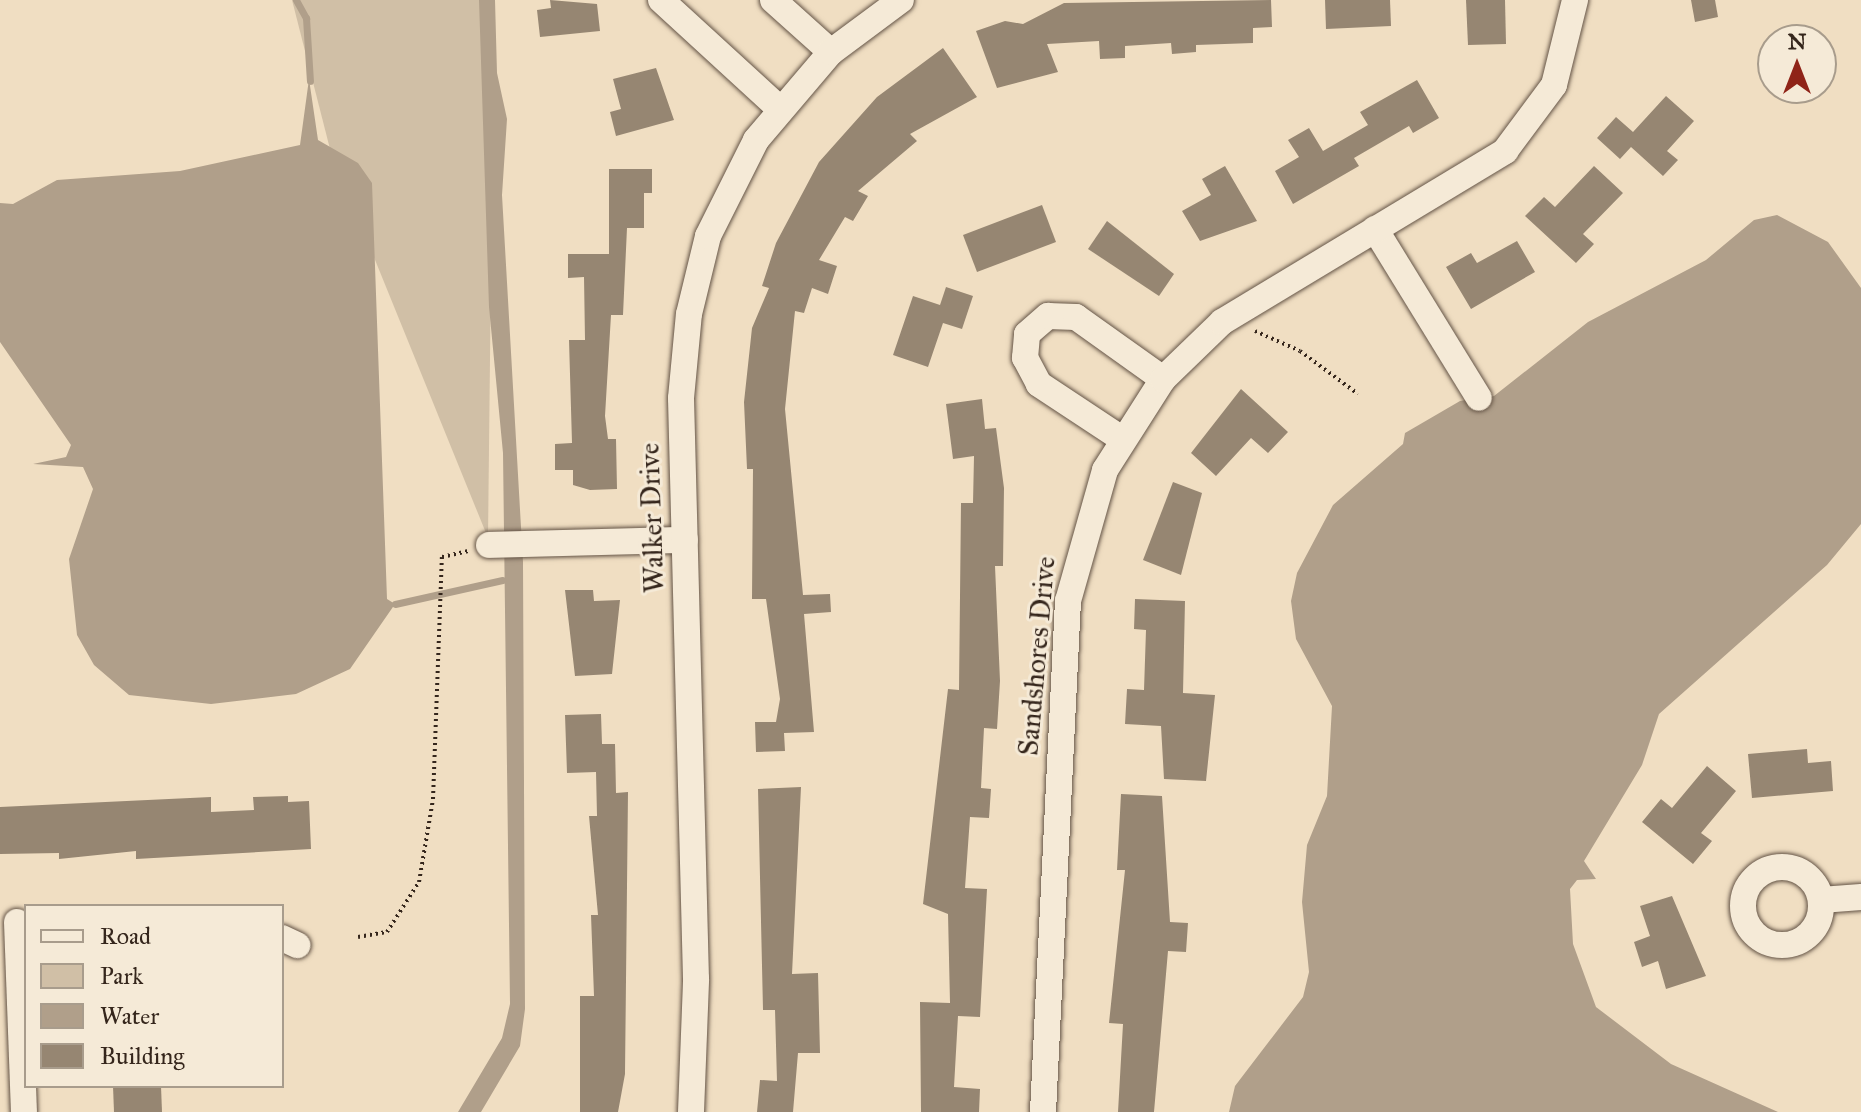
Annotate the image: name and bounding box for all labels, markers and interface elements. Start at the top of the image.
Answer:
north arrow [1757,24,1837,104]
text: N [1788,28,1806,55]
street label: Walker Drive [633,442,671,594]
street label: Sandshores Drive [1012,555,1062,757]
legend [24,904,284,1088]
text: Road [100,921,151,951]
text: Park [100,961,143,991]
text: Water [100,1001,159,1031]
text: Building [100,1041,185,1071]

